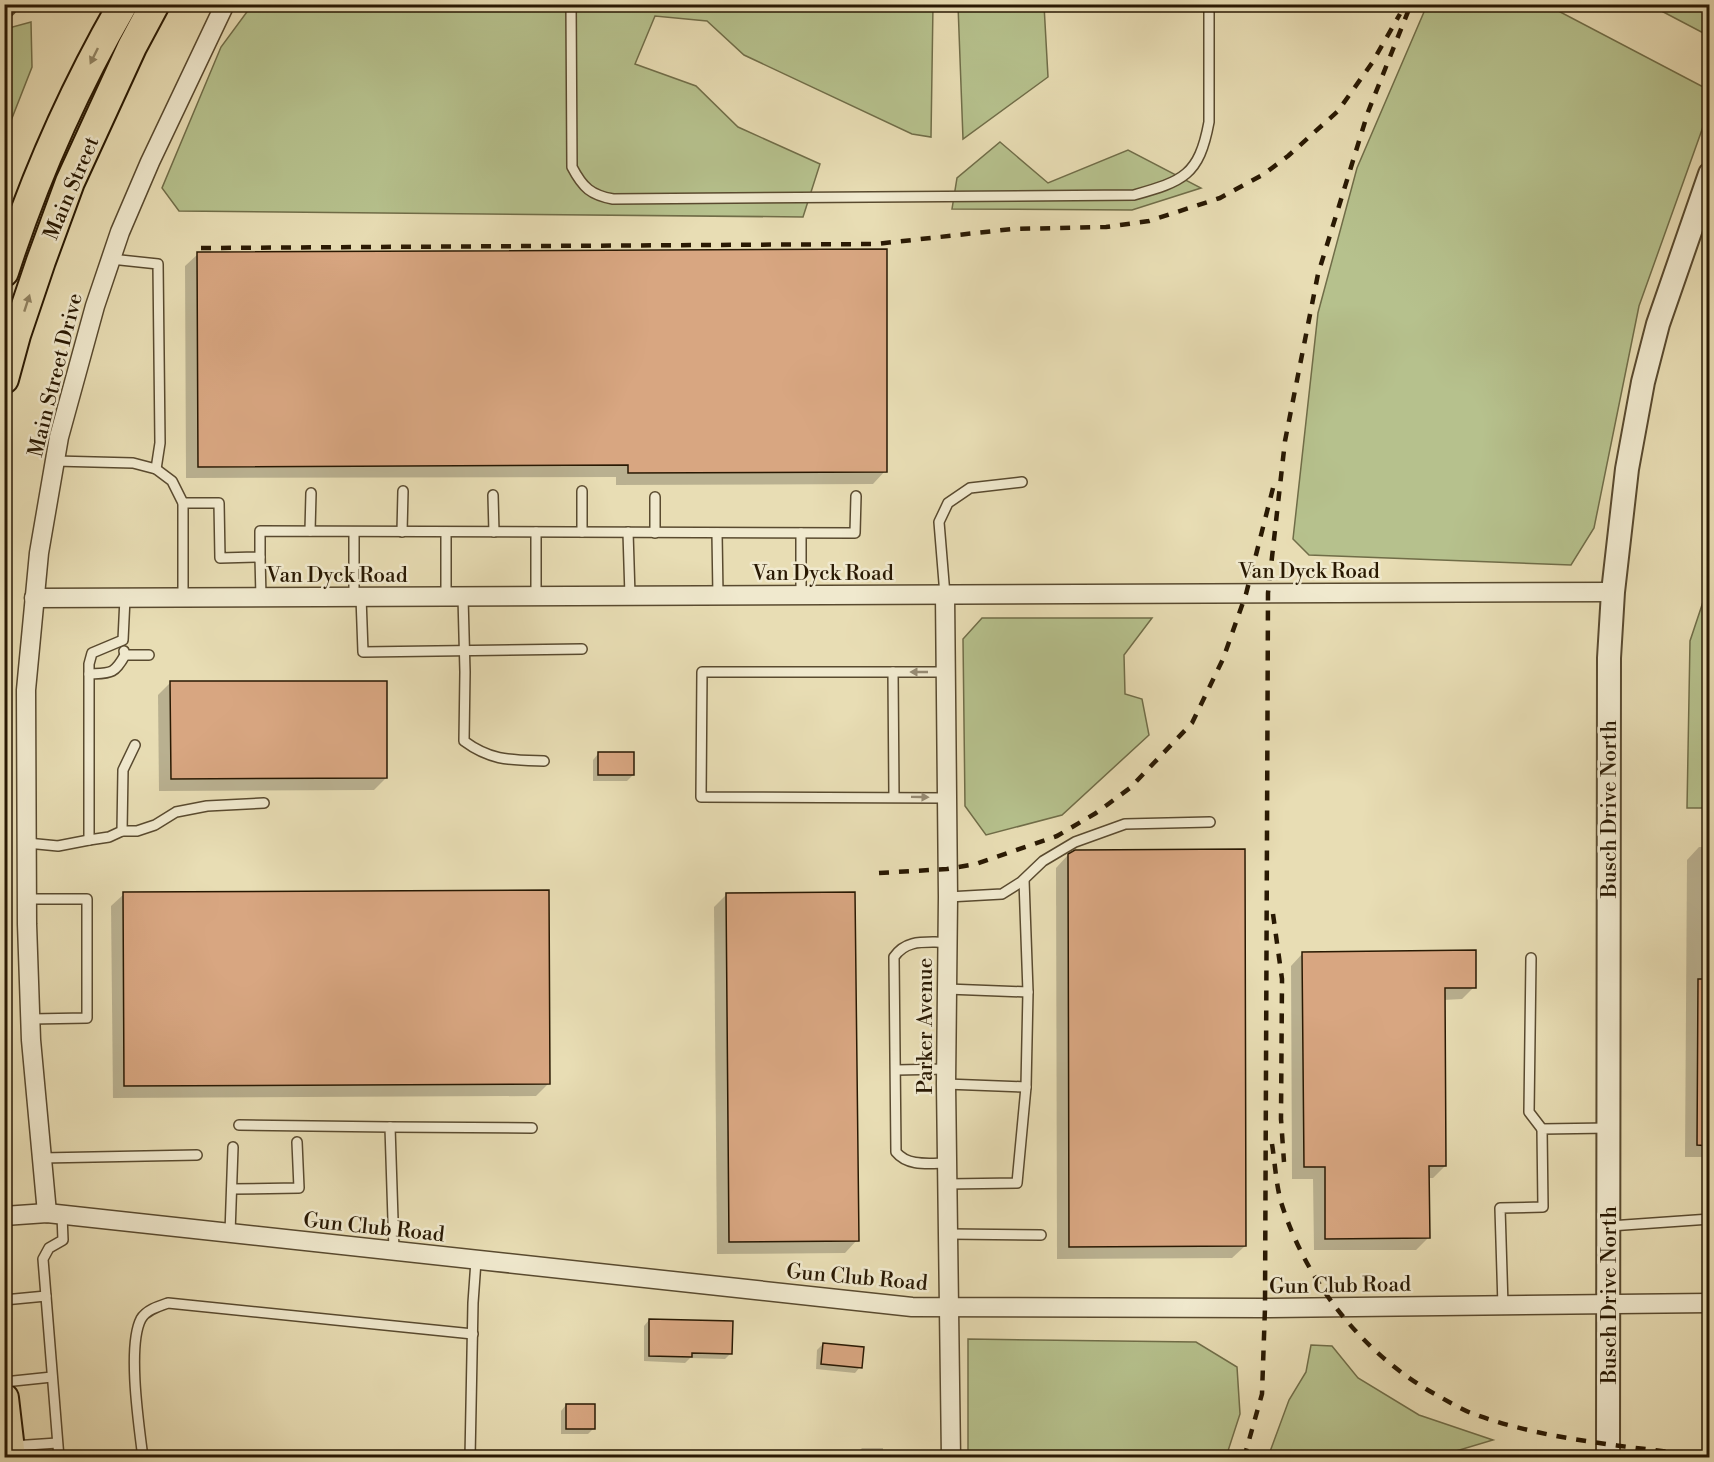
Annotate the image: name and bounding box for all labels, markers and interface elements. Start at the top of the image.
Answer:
one-way arrow [90,47,99,64]
street label: Main Street [38,132,106,244]
street label: Main Street Drive [23,291,89,460]
one-way arrow [23,293,32,311]
street label: Van Dyck Road [1237,559,1380,585]
street label: Van Dyck Road [751,561,894,587]
street label: Van Dyck Road [265,563,408,589]
one-way arrow [910,667,929,677]
street label: Busch Drive North [1597,720,1623,899]
one-way arrow [910,793,929,802]
street label: Parker Avenue [913,958,939,1094]
street label: Busch Drive North [1597,1206,1623,1385]
street label: Gun Club Road [302,1208,446,1248]
street label: Gun Club Road [785,1259,929,1297]
street label: Gun Club Road [1269,1272,1411,1300]

